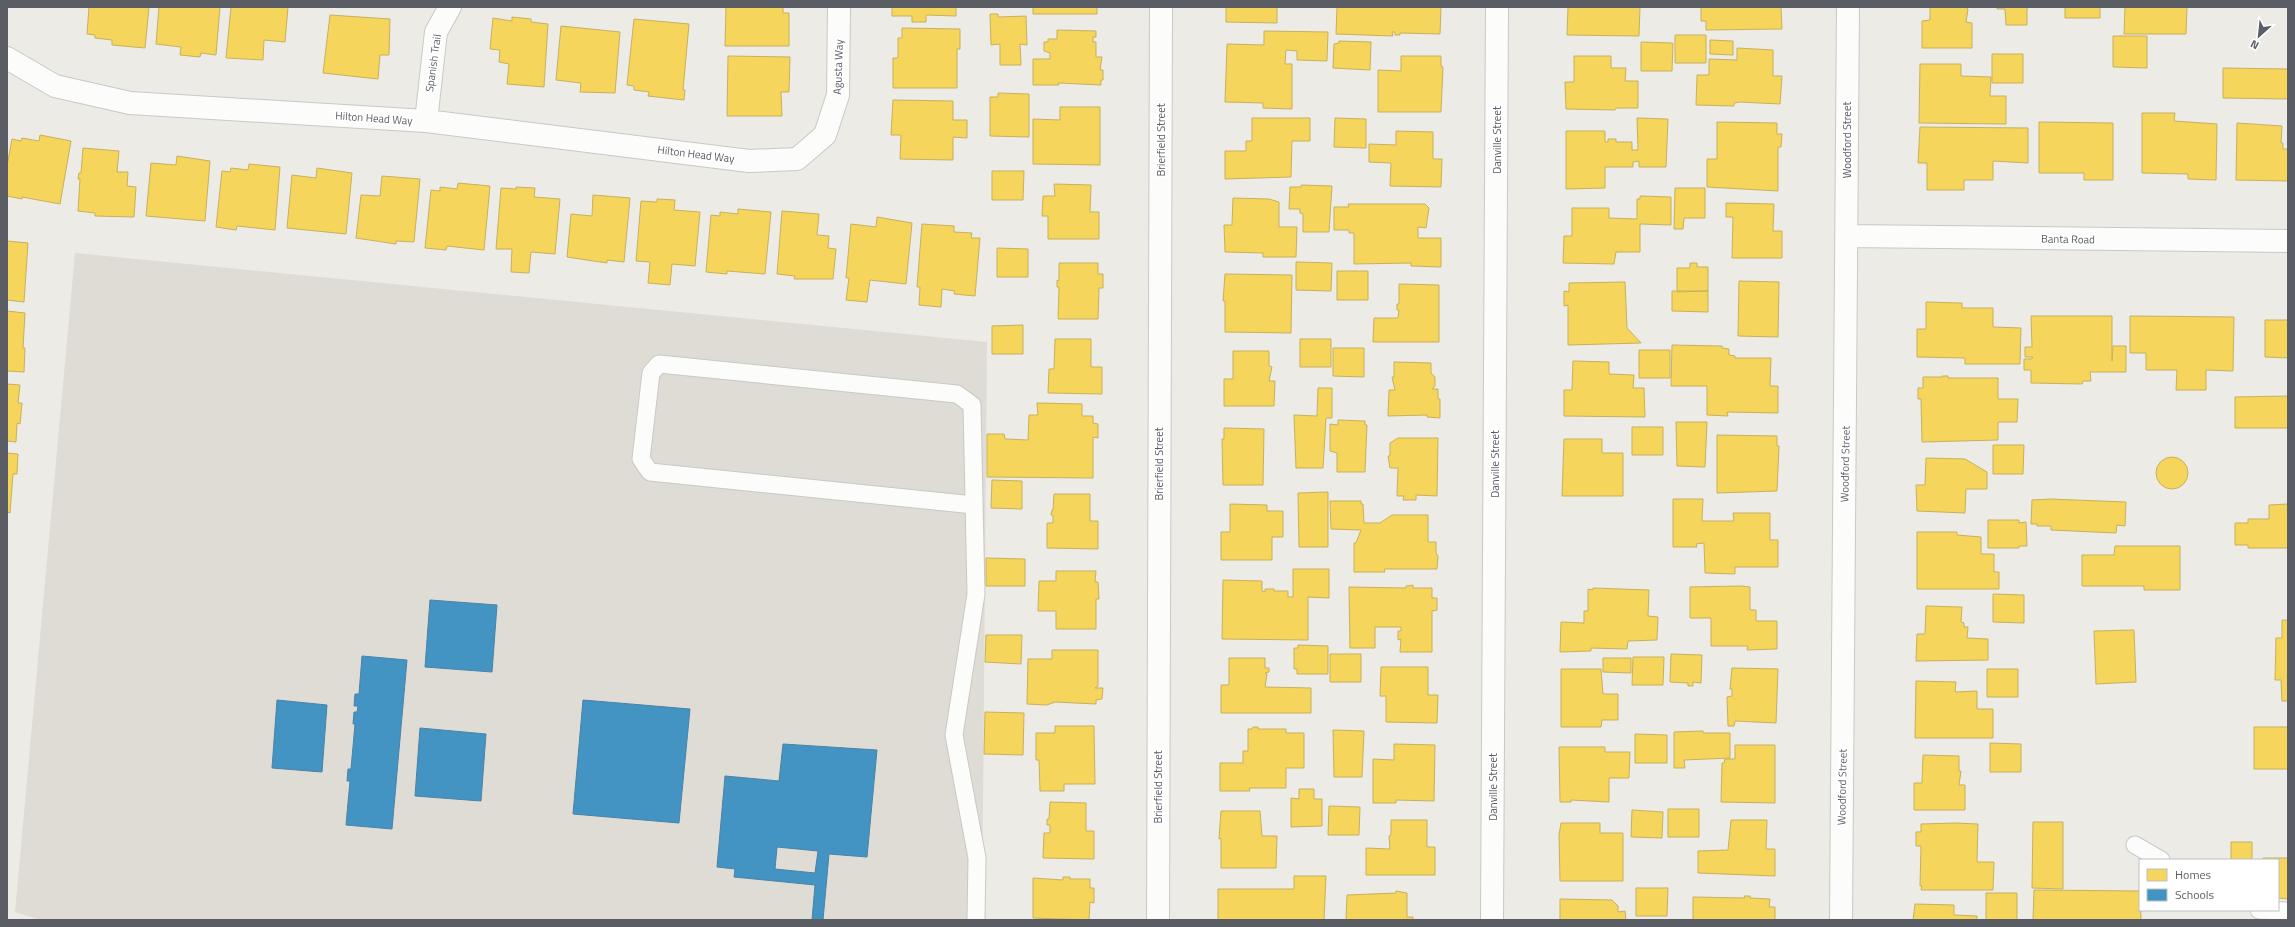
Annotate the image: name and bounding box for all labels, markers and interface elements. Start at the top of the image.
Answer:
north arrow [2239,16,2279,56]
street label: Spanish Trail [421,33,445,93]
text: N [2247,36,2261,54]
street label: Agusta Way [829,38,847,95]
street label: Woodford Street [1839,102,1855,178]
street label: Brierfield Street [1153,103,1169,177]
street label: Danville Street [1489,106,1505,174]
street label: Hilton Head Way [335,107,414,129]
street label: Hilton Head Way [657,141,736,167]
street label: Banta Road [2041,231,2095,247]
street label: Woodford Street [1836,425,1854,502]
street label: Brierfield Street [1151,427,1167,501]
street label: Danville Street [1487,430,1503,498]
street label: Woodford Street [1833,748,1851,825]
street label: Brierfield Street [1150,750,1166,824]
street label: Danville Street [1485,753,1501,821]
legend [2139,859,2279,911]
text: Homes [2175,865,2211,884]
text: Schools [2175,885,2215,904]

